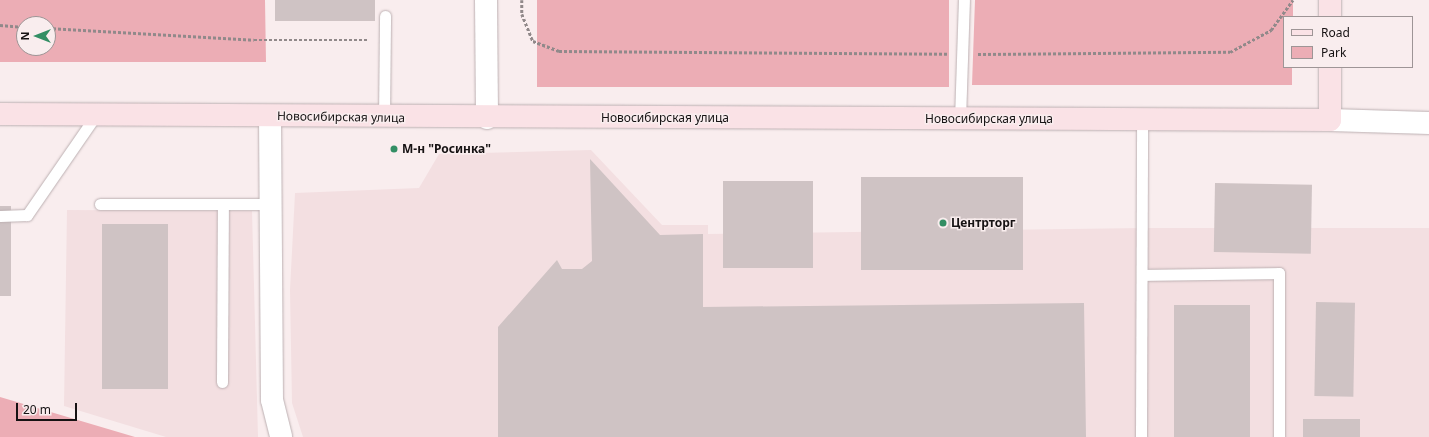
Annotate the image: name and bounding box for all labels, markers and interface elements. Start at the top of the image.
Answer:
north arrow [16,16,56,56]
legend [1283,16,1413,68]
text: Road [1321,24,1350,41]
text: N [17,32,32,40]
text: Park [1321,44,1346,61]
street label: Новосибирская улица [277,109,405,125]
street label: Новосибирская улица [601,111,729,125]
street label: Новосибирская улица [925,112,1053,126]
place label: М-н "Росинка" [402,142,491,156]
marker: М-н "Росинка" [389,144,399,154]
place label: Центрторг [951,216,1015,230]
marker: Центрторг [938,218,948,228]
scale bar [18,395,79,421]
text: 20 m [23,401,51,418]

